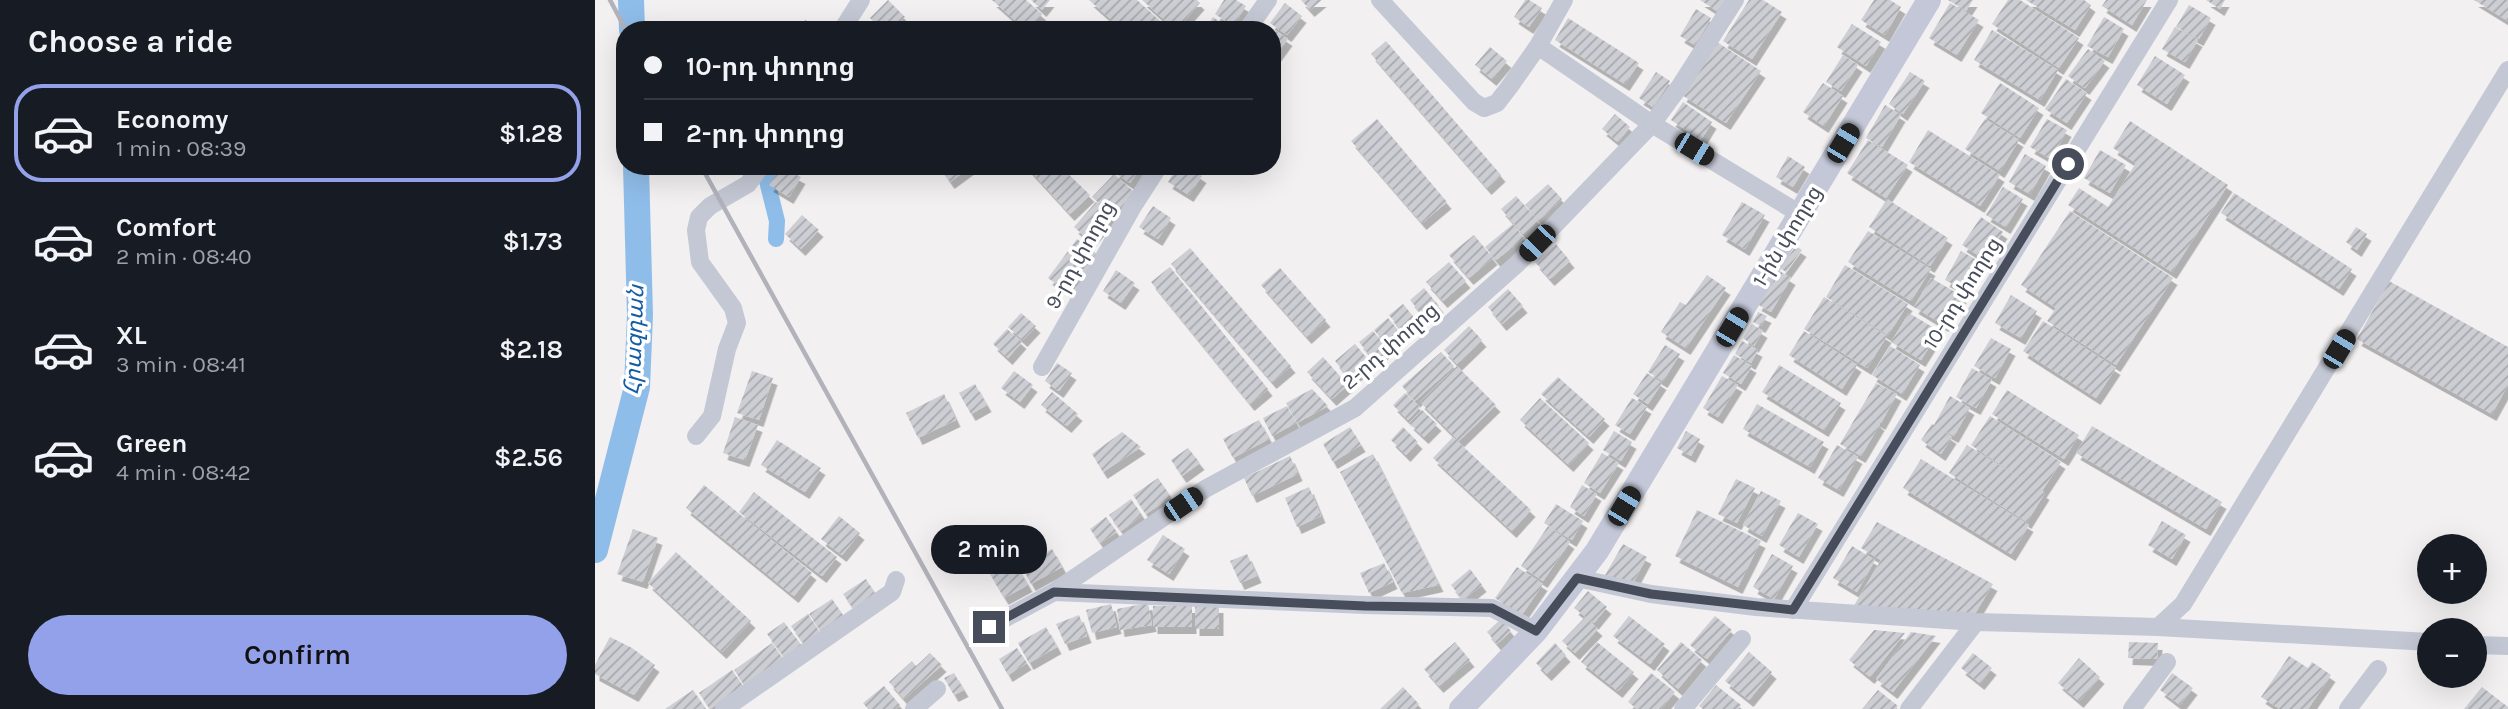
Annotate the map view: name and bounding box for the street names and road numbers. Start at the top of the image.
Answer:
street label: 1-ին փողոց [1747,181,1827,291]
street label: 9-րդ փողոց [1040,197,1120,313]
street label: 10-րդ փողոց [1918,233,2006,353]
street label: 2-րդ փողոց [1337,298,1443,394]

